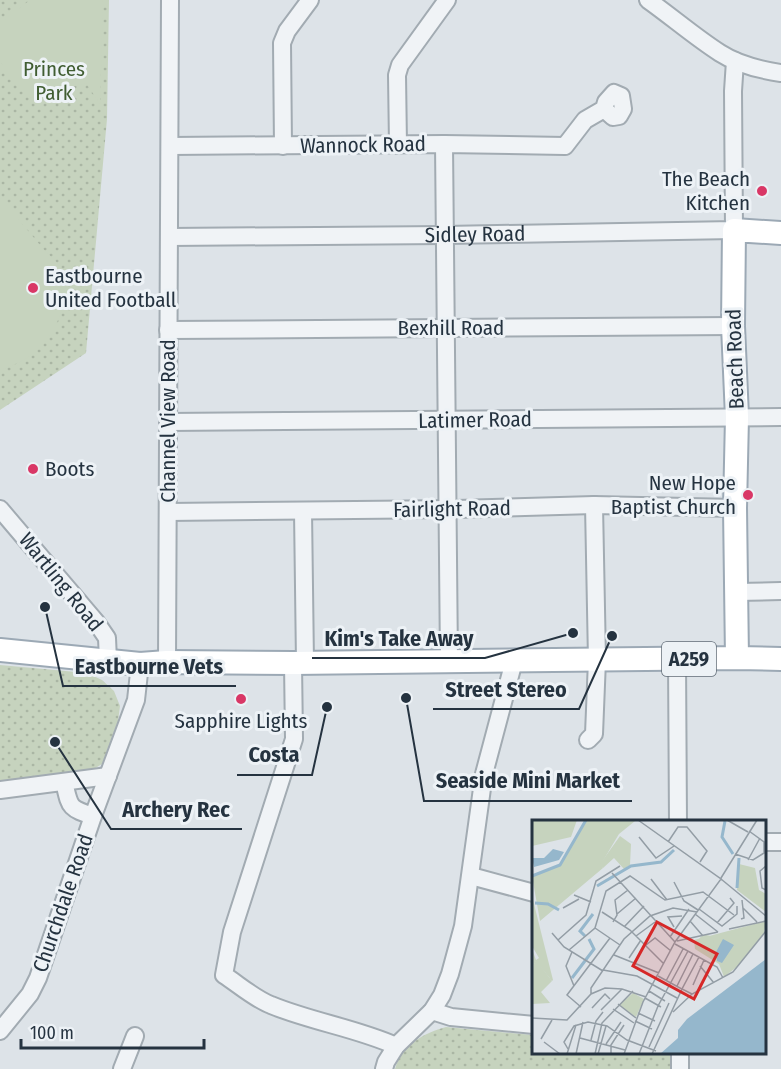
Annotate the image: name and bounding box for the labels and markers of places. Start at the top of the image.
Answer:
place label: The Beach Kitchen [662,166,750,216]
marker: The Beach Kitchen [755,184,769,198]
place label: Eastbourne United Football [45,263,177,313]
marker: Eastbourne United Football [26,281,40,295]
place label: Boots [45,456,94,482]
marker: Boots [26,462,40,476]
place label: New Hope Baptist Church [611,470,736,520]
marker: New Hope Baptist Church [741,488,755,502]
callout: Kim's Take Away [312,618,485,658]
callout: Eastbourne Vets [63,646,236,686]
callout: Street Stereo [433,669,579,709]
marker: Sapphire Lights [234,692,248,706]
place label: Sapphire Lights [175,708,307,734]
callout: Costa [237,735,312,775]
callout: Seaside Mini Market [424,761,632,801]
callout: Archery Rec [111,789,242,829]

